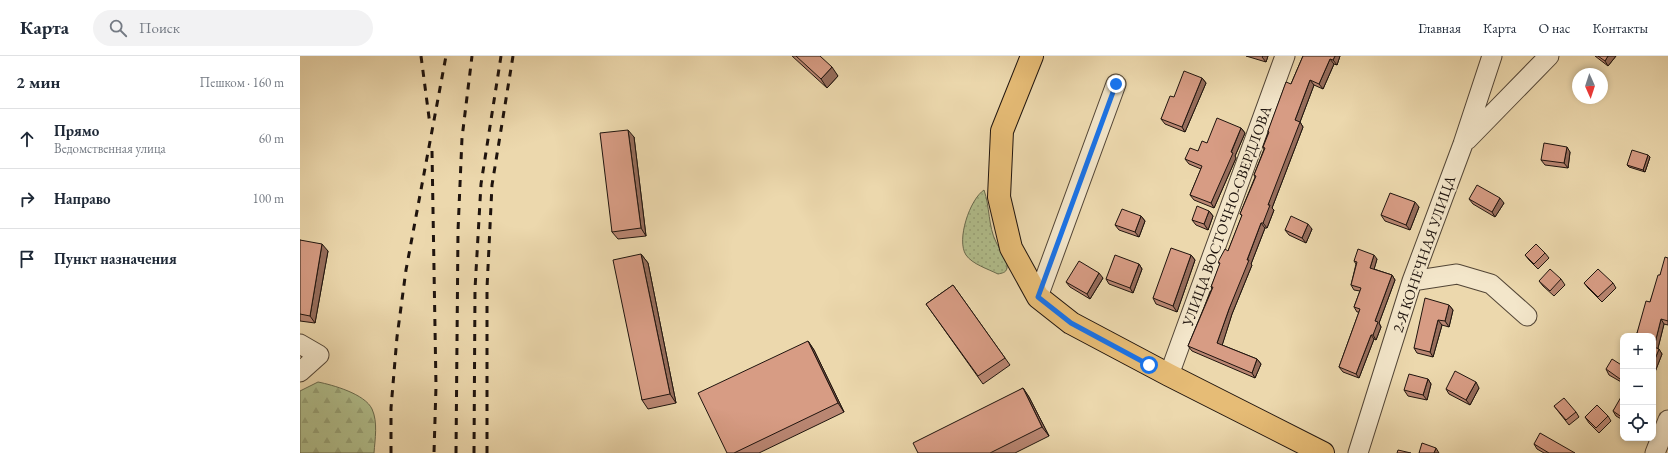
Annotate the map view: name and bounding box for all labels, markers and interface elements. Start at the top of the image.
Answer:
search box [93,10,373,46]
text: Карта [20,15,69,40]
icon: search [107,17,129,39]
text: Поиск [139,18,180,37]
text: Главная [1418,19,1461,37]
text: Карта [1483,19,1516,37]
text: О нас [1538,19,1570,37]
text: Контакты [1592,19,1648,37]
north arrow [1572,68,1608,104]
text: 2 мин [16,71,60,93]
text: Пешком · 160 m [200,74,284,91]
route end [1107,75,1125,93]
street label: УЛИЦА ВОСТОЧНО-СВЕРДЛОВА [1177,102,1276,330]
text: Прямо [54,121,99,140]
icon: ahead [16,128,38,150]
text: 60 m [259,130,284,147]
text: Ведомственная улица [54,140,166,157]
street label: 2-Я КОНЕЧНАЯ УЛИЦА [1388,172,1460,335]
icon: right [16,188,38,210]
text: Направо [54,189,111,208]
text: 100 m [253,190,284,207]
icon: arrive [16,248,38,270]
text: Пункт назначения [54,249,177,268]
map controls [1620,333,1656,441]
button: + [1620,333,1656,369]
route start [1140,356,1158,374]
button: − [1620,369,1656,405]
button: locate [1620,405,1656,441]

